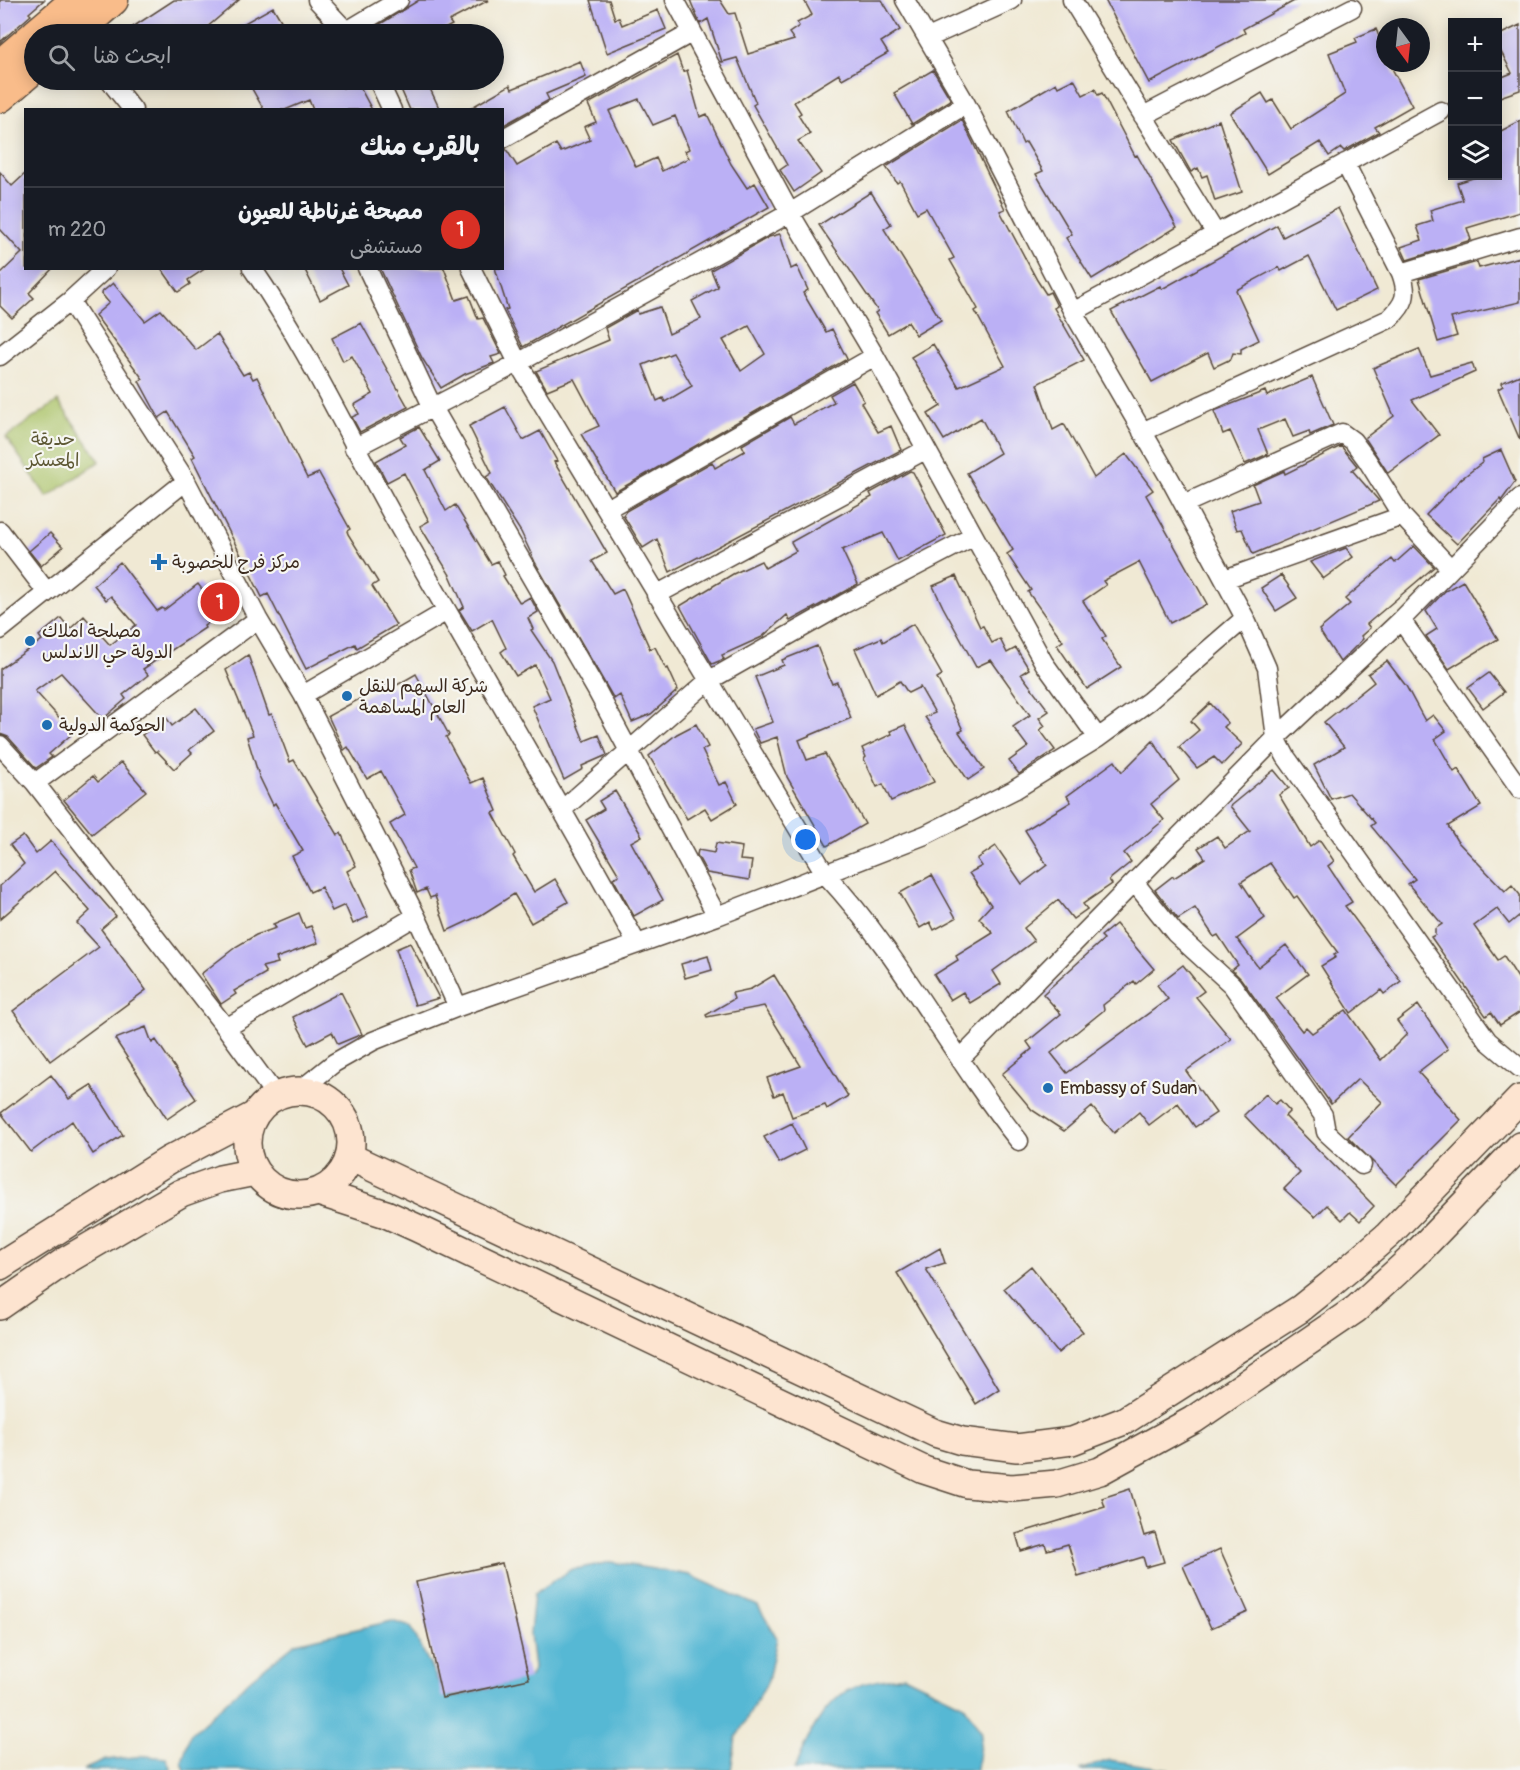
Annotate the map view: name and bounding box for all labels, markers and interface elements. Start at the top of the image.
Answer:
north arrow [1376,18,1430,72]
map controls [1448,18,1502,180]
button: + [1448,18,1502,72]
search box [24,24,504,90]
icon: search [45,41,78,74]
text: ابحث هنا [93,42,171,70]
button: − [1448,72,1502,126]
button: layers [1448,126,1502,180]
text: بالقرب منك [360,131,480,163]
text: مصحة غرناطة للعيون [238,198,423,226]
text: 220 m [48,217,106,242]
text: 1 [457,217,464,242]
text: مستشفى [350,234,423,259]
park label: حديقة المعسكر [25,428,79,472]
place label: مركز فرح للخصوبة [172,551,300,574]
marker: مركز فرح للخصوبة [150,553,168,571]
pin: 1 [200,580,240,624]
place label: مصلحة املاك الدولة حي الاندلس [42,620,173,668]
marker: مصلحة املاك الدولة حي الاندلس [23,634,37,648]
place label: شركة السهم للنقل العام المساهمة [359,675,488,721]
marker: شركة السهم للنقل العام المساهمة [340,689,354,703]
place label: الحوكمة الدولية [59,714,165,737]
marker: الحوكمة الدولية [40,718,54,732]
your location [791,825,820,854]
place label: Embassy of Sudan [1060,1077,1198,1100]
marker: Embassy of Sudan [1041,1081,1055,1095]

